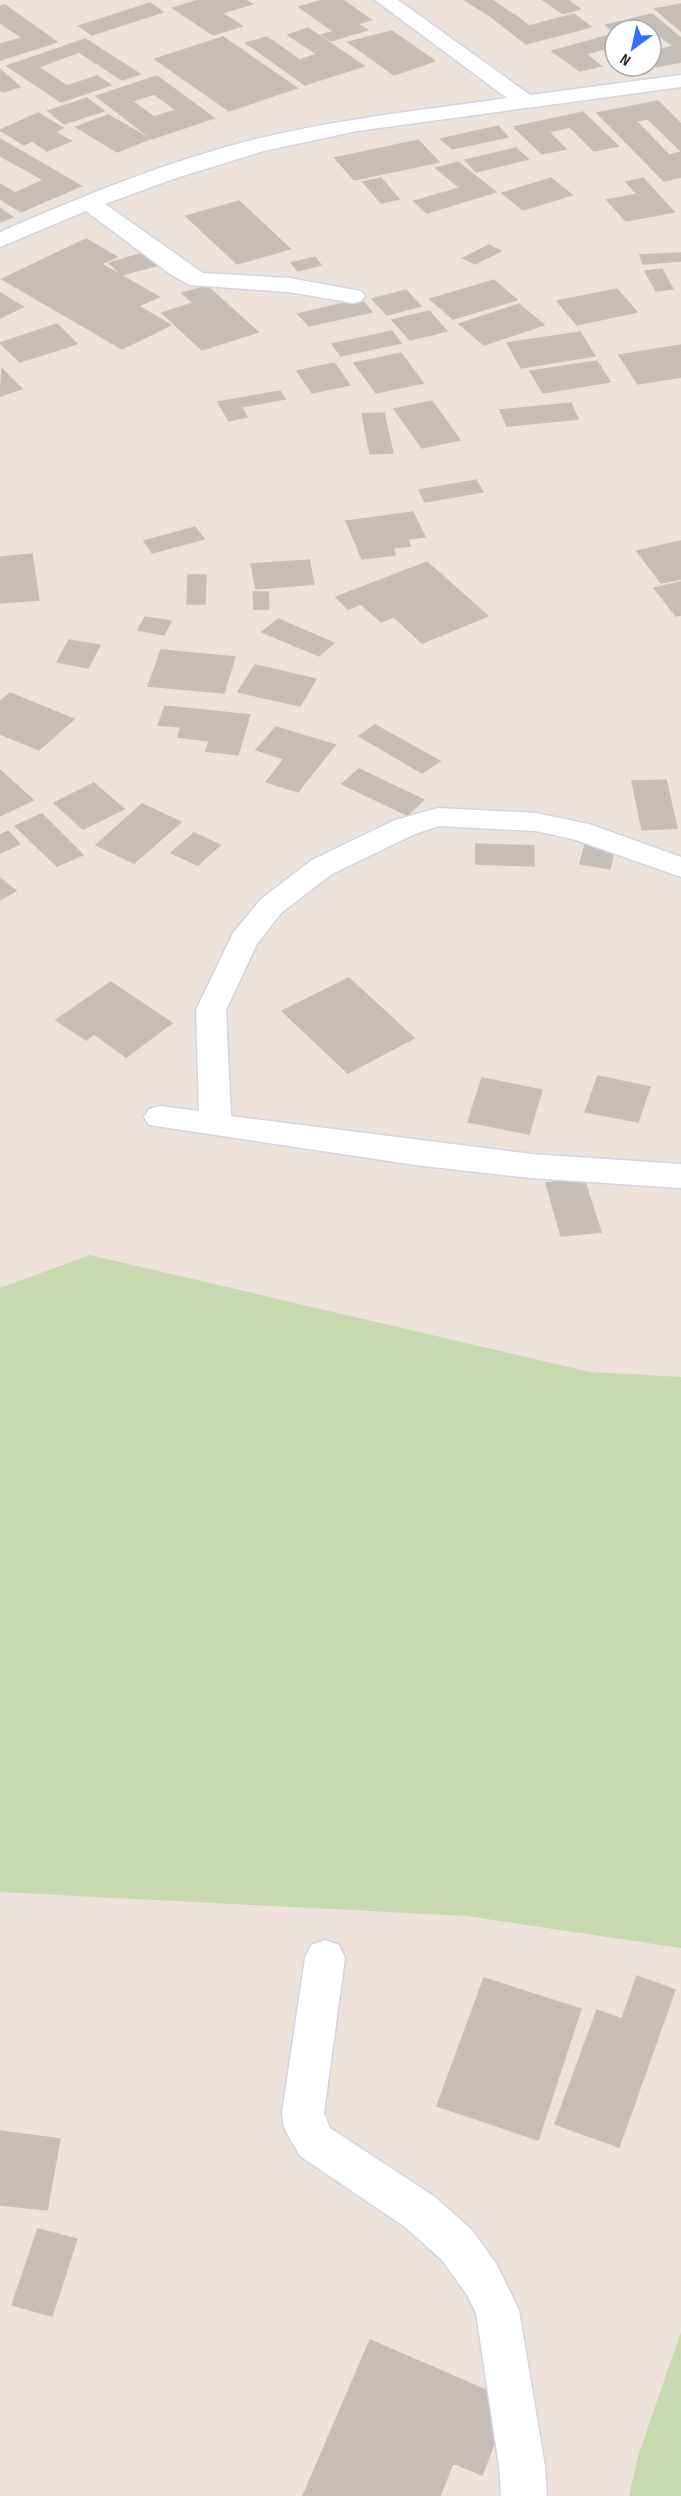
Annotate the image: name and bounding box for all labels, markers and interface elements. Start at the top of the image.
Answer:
north arrow [603,18,663,78]
text: N [617,49,634,70]

